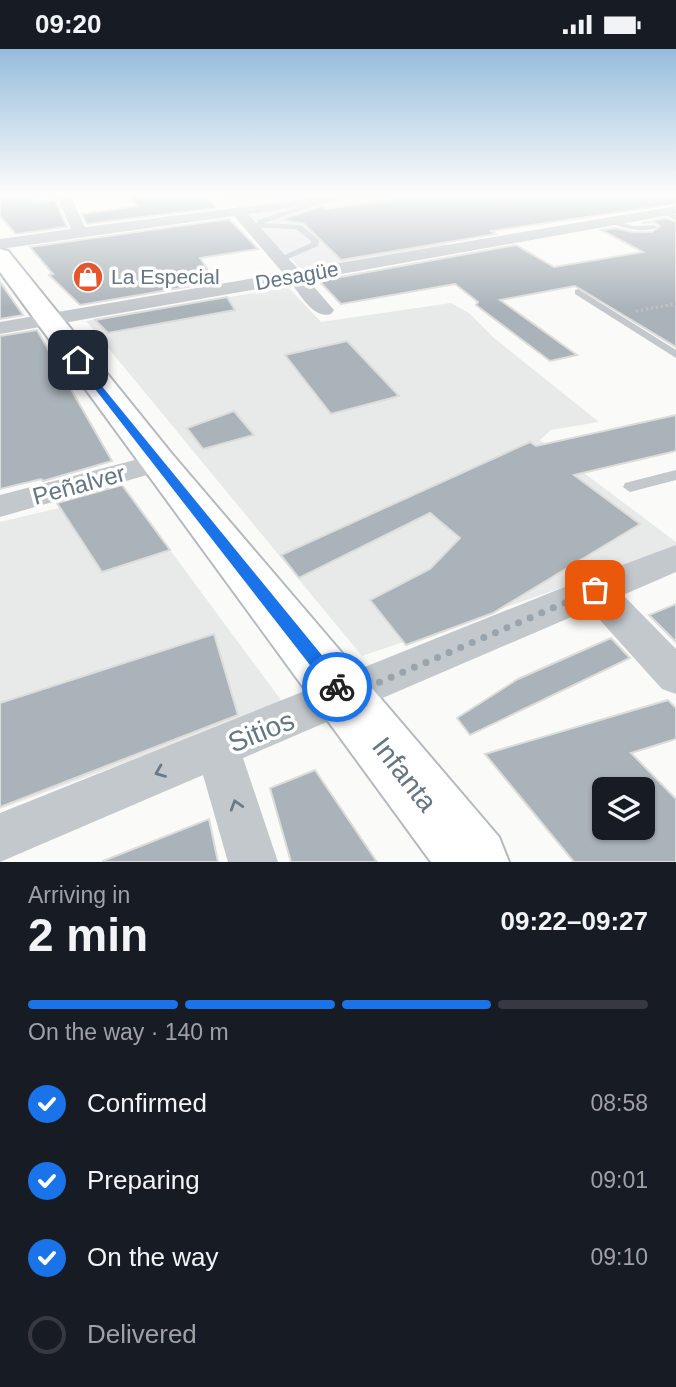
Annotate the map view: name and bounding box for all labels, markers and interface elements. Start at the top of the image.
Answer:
text: 09:20 [35,9,102,39]
street label: Desagüe [254,257,340,294]
shop icon: La Especial [71,260,105,294]
place label: La Especial [111,265,220,288]
pin [48,330,108,390]
icon: home [59,341,97,379]
street label: Peñalver [30,459,128,510]
pin [565,560,625,620]
icon: bag [576,571,614,609]
courier [302,652,372,722]
icon: bike [318,668,356,706]
street label: Sitios [224,704,299,759]
street label: Infanta [366,731,443,818]
one-way arrow [155,764,167,778]
map controls [592,777,655,840]
button: layers [592,777,655,840]
one-way arrow [229,800,244,812]
text: Arriving in [28,882,130,908]
text: 09:22–09:27 [501,906,648,936]
text: 2 min [28,909,148,961]
text: On the way · 140 m [28,1019,229,1045]
icon: check [28,1085,66,1123]
text: Confirmed [87,1088,207,1118]
text: 08:58 [590,1090,648,1116]
icon: check [28,1162,66,1200]
text: Preparing [87,1165,200,1195]
text: 09:01 [590,1167,648,1193]
icon: check [28,1239,66,1277]
text: On the way [87,1242,219,1272]
text: 09:10 [590,1244,648,1270]
text: Delivered [87,1319,197,1349]

